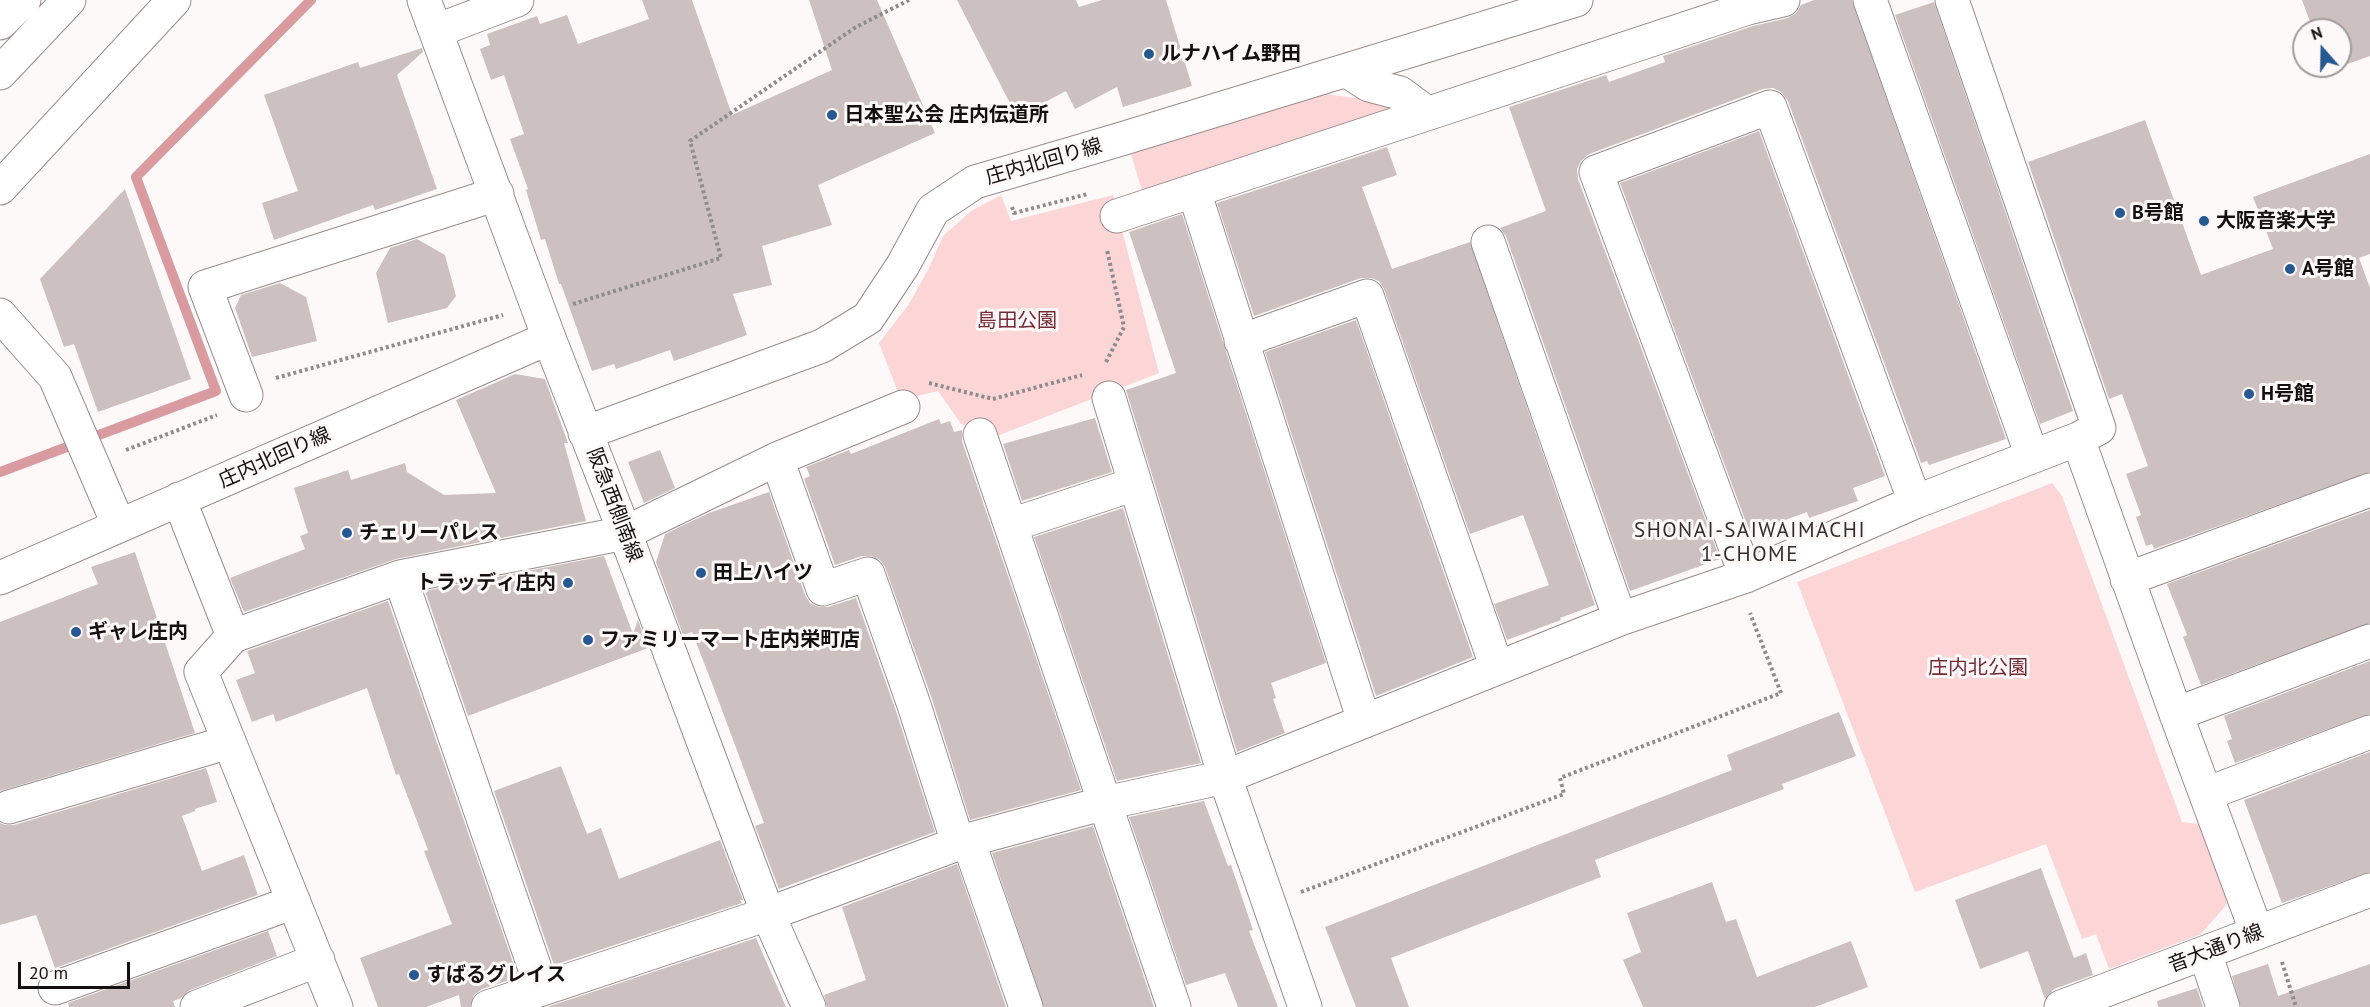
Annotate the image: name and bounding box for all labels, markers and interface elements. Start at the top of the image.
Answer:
north arrow [2292,18,2352,78]
text: N [2308,22,2325,44]
place label: ルナハイム野田 [1161,42,1301,66]
marker: ルナハイム野田 [1142,47,1156,61]
place label: 日本聖公会 庄内伝道所 [844,103,1049,127]
marker: 日本聖公会 庄内伝道所 [825,108,839,122]
street label: 庄内北回り線 [983,134,1105,190]
place label: B号館 [2132,201,2184,225]
marker: B号館 [2113,206,2127,220]
place label: 大阪音楽大学 [2216,209,2336,233]
marker: 大阪音楽大学 [2197,214,2211,228]
place label: A号館 [2302,257,2354,281]
marker: A号館 [2283,262,2297,276]
park label: 島田公園 [977,309,1057,333]
place label: H号館 [2261,382,2314,406]
marker: H号館 [2242,387,2256,401]
street label: 庄内北回り線 [215,423,335,493]
street label: 阪急西側南線 [581,445,647,565]
district label: SHONAI-SAIWAIMACHI 1-CHOME [1634,518,1866,568]
place label: チェリーパレス [359,521,499,545]
marker: チェリーパレス [340,526,354,540]
place label: 田上ハイツ [713,561,813,585]
marker: 田上ハイツ [694,566,708,580]
place label: トラッディ庄内 [416,571,556,595]
marker: トラッディ庄内 [561,576,575,590]
place label: ギャレ庄内 [88,620,188,644]
marker: ギャレ庄内 [69,625,83,639]
place label: ファミリーマート庄内栄町店 [600,628,860,652]
marker: ファミリーマート庄内栄町店 [581,633,595,647]
park label: 庄内北公園 [1928,656,2028,680]
street label: 音大通り線 [2165,920,2267,978]
scale bar [21,950,134,988]
text: 20 m [29,961,68,984]
place label: すばるグレイス [426,963,566,987]
marker: すばるグレイス [407,968,421,982]

